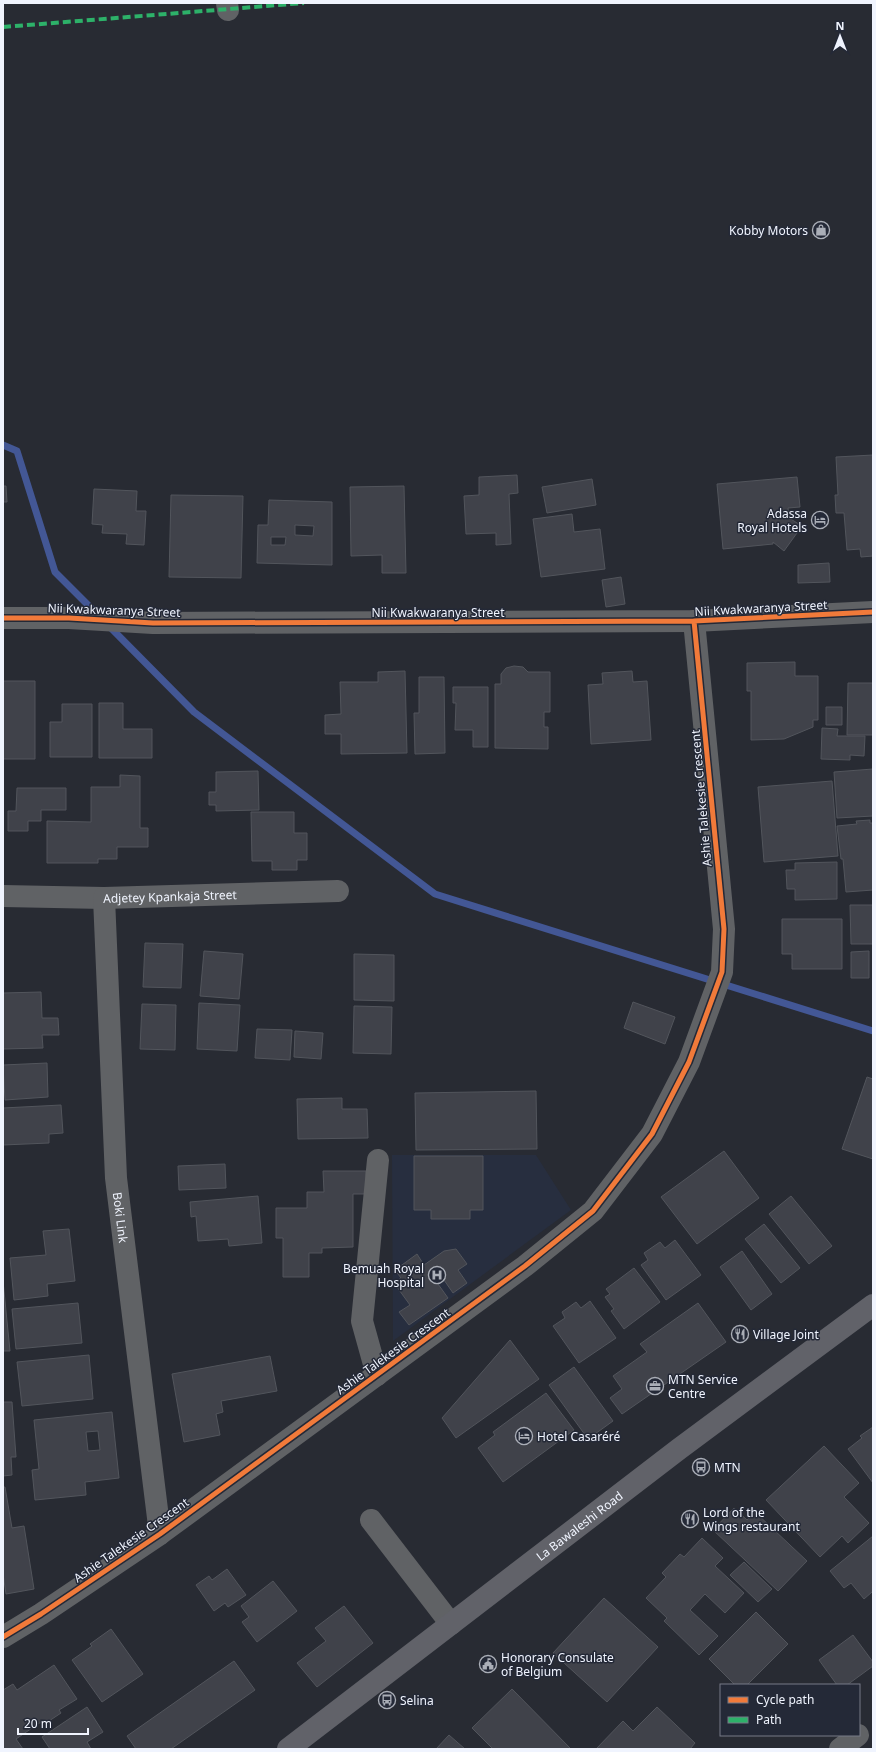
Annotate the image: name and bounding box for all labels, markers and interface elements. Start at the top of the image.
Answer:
north arrow [820,16,860,56]
text: N [836,18,844,33]
shop icon: Kobby Motors [811,220,831,240]
place label: Kobby Motors [729,222,808,239]
place label: Adassa Royal Hotels [737,505,807,536]
hotel icon: Adassa Royal Hotels [810,510,830,530]
street label: Nii Kwakwaranya Street [694,596,828,620]
street label: Nii Kwakwaranya Street [47,599,181,621]
street label: Nii Kwakwaranya Street [372,604,505,621]
street label: Ashie Talekesie Crescent [686,728,715,867]
street label: Adjetey Kpankaja Street [103,886,238,907]
street label: Boki Link [109,1191,133,1244]
place label: Bemuah Royal Hospital [343,1260,424,1291]
hospital icon: Bemuah Royal Hospital [427,1265,447,1285]
street label: Ashie Talekesie Crescent [333,1303,454,1398]
restaurant icon: Village Joint [730,1324,750,1344]
place label: Village Joint [753,1326,820,1343]
place label: MTN Service Centre [668,1371,738,1402]
office icon: MTN Service Centre [645,1376,665,1396]
hotel icon: Hotel Casaréré [514,1426,534,1446]
place label: Hotel Casaréré [537,1428,620,1445]
bus stop icon: MTN [691,1457,711,1477]
place label: MTN [714,1459,741,1476]
street label: La Bawaleshi Road [532,1487,626,1564]
street label: Ashie Talekesie Crescent [70,1493,193,1586]
place label: Lord of the Wings restaurant [703,1504,800,1535]
restaurant icon: Lord of the Wings restaurant [680,1509,700,1529]
place label: Honorary Consulate of Belgium [501,1649,614,1680]
public building icon: Honorary Consulate of Belgium [478,1654,498,1674]
legend [720,1684,860,1736]
bus stop icon: Selina [377,1690,397,1710]
text: Cycle path [756,1691,814,1708]
place label: Selina [400,1692,434,1709]
scale bar [18,1710,88,1736]
text: Path [756,1711,782,1728]
text: 20 m [24,1715,52,1732]

